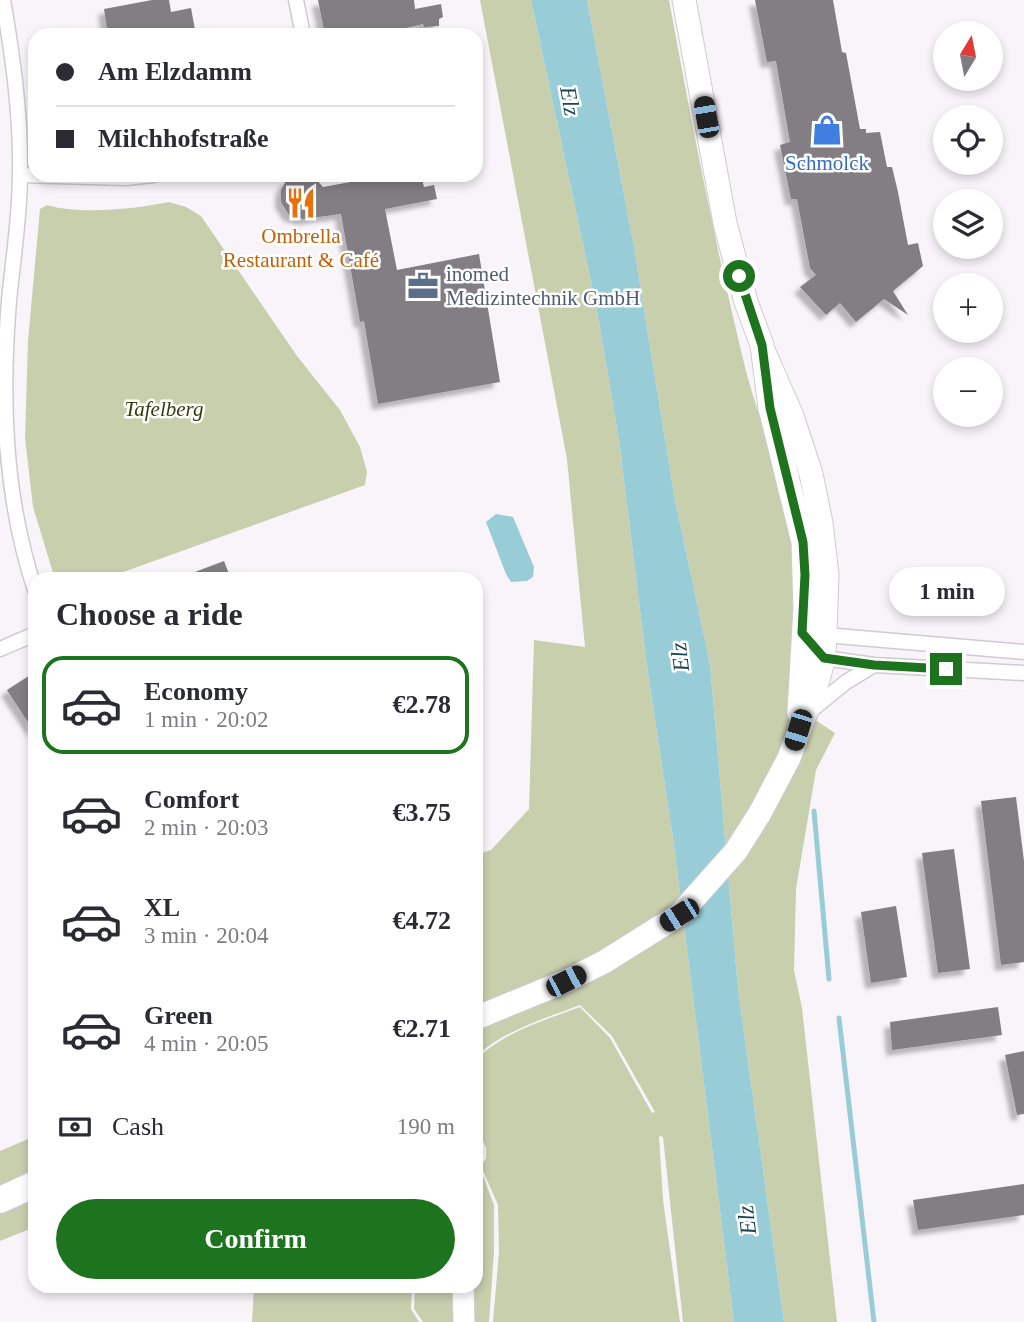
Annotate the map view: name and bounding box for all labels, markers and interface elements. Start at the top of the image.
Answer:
north arrow [933,21,1003,91]
map controls [933,21,1003,427]
text: Am Elzdamm [98,57,252,86]
water label: Elz [555,83,585,118]
car [693,94,720,140]
button: locate [933,105,1003,175]
shop icon: Schmolck [810,113,844,147]
text: Milchhofstraße [98,124,268,153]
place label: Schmolck [785,151,869,175]
restaurant icon: Ombrella Restaurant & Café [284,186,318,220]
button: layers [933,189,1003,259]
place label: Ombrella Restaurant & Café [223,224,379,272]
route start [723,260,755,292]
place label: inomed Medizintechnik GmbH [446,262,640,310]
office icon: inomed Medizintechnik GmbH [406,269,440,303]
button: + [933,273,1003,343]
button: − [933,357,1003,427]
park label: Tafelberg [125,397,203,421]
callout: 1 min [888,568,1004,616]
text: 1 min [919,579,975,604]
text: Choose a ride [56,596,243,632]
water label: Elz [666,641,694,674]
route end [930,653,962,685]
icon: car [60,674,123,737]
text: Economy [144,677,248,706]
text: €2.78 [393,690,451,719]
text: 1 min · 20:02 [144,707,269,732]
car [782,707,815,753]
icon: car [60,782,123,845]
text: Comfort [144,785,239,814]
text: €3.75 [393,798,451,827]
text: 2 min · 20:03 [144,815,269,840]
icon: car [60,890,123,953]
text: XL [144,893,180,922]
car [656,895,703,935]
text: €4.72 [393,906,451,935]
text: 3 min · 20:04 [144,923,269,948]
car [543,962,590,1000]
icon: car [60,998,123,1061]
text: Green [144,1001,213,1030]
text: €2.71 [393,1014,451,1043]
text: 4 min · 20:05 [144,1031,269,1056]
icon: cash [56,1108,94,1146]
text: Cash [112,1112,164,1141]
text: 190 m [397,1114,455,1139]
button: Confirm [56,1199,455,1279]
water label: Elz [733,1204,761,1237]

